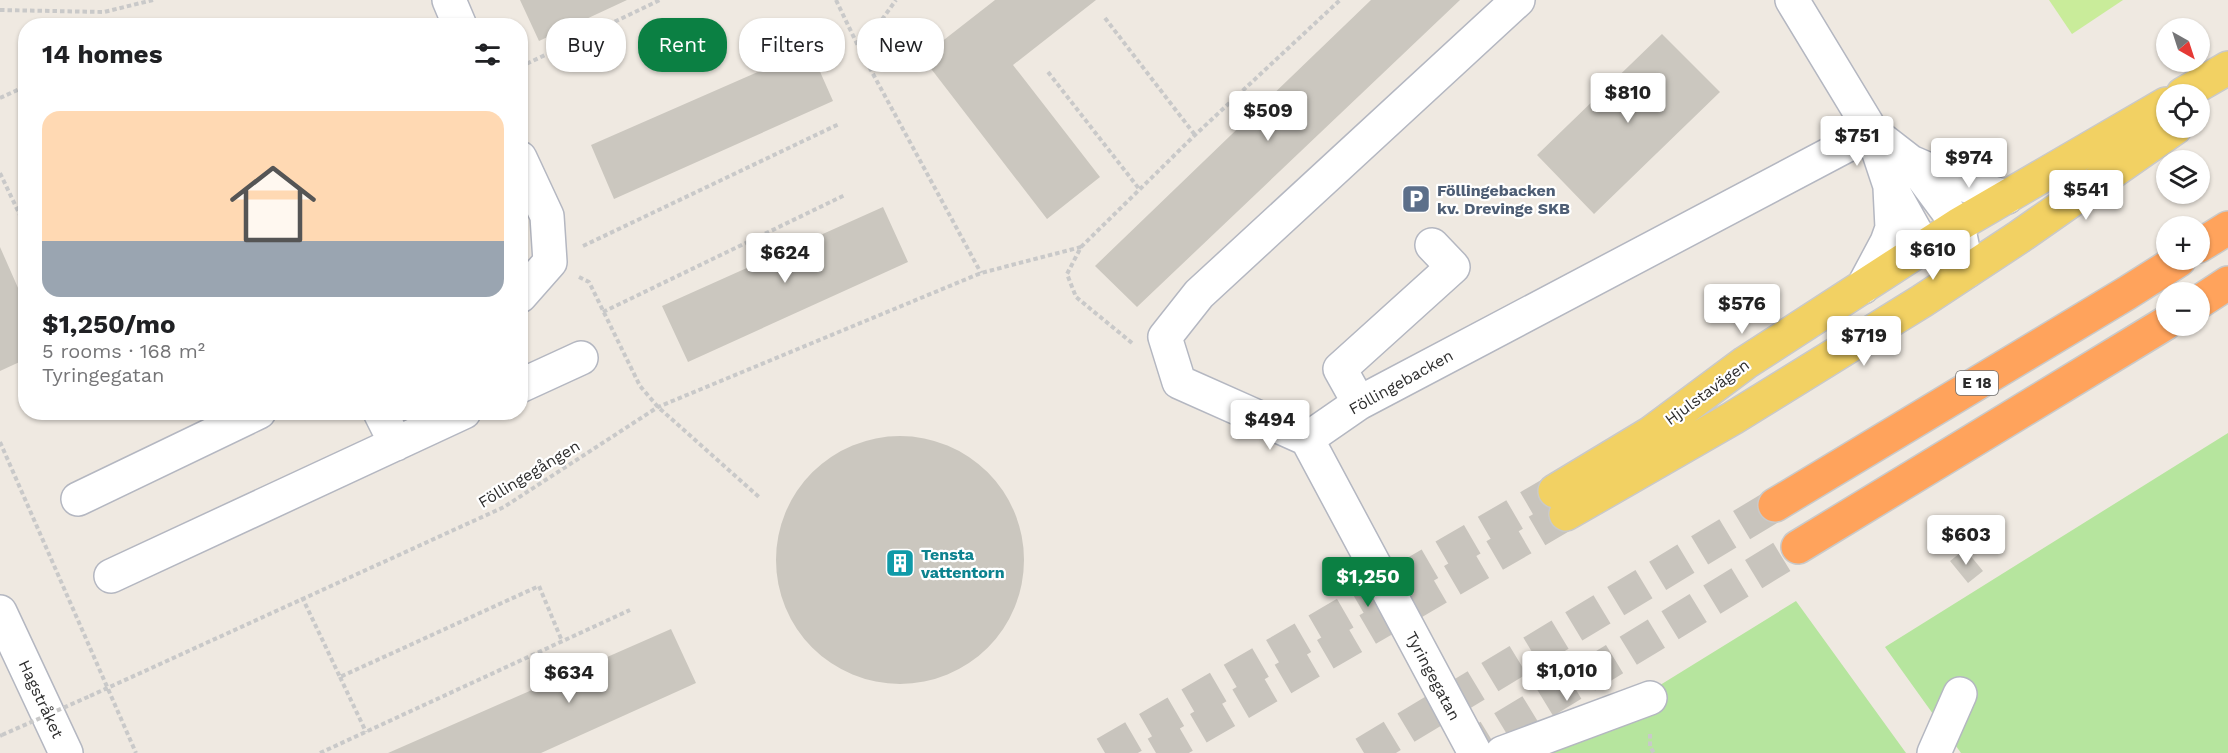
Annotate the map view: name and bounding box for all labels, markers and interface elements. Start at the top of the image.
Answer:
chip: Buy [546,18,626,72]
chip: Rent [638,18,727,72]
chip: Filters [739,18,845,72]
chip: New [857,18,944,72]
north arrow [2156,18,2210,72]
map controls [2156,18,2210,336]
icon: filters [471,38,504,71]
text: 14 homes [42,39,163,69]
pin: $810 [1592,73,1664,124]
text: $810 [1605,80,1651,104]
button: locate [2156,84,2210,138]
pin: $509 [1232,91,1304,142]
text: $509 [1243,98,1293,122]
pin: $751 [1821,116,1893,167]
text: $751 [1834,123,1880,147]
pin: $974 [1933,138,2005,189]
text: $974 [1945,145,1993,169]
icon: home [219,150,327,258]
button: layers [2156,150,2210,204]
pin: $541 [2050,170,2122,221]
text: $541 [2063,177,2109,201]
place label: Föllingebacken kv. Drevinge SKB [1437,181,1570,218]
parking icon: Föllingebacken kv. Drevinge SKB [1400,183,1432,215]
button: + [2156,216,2210,270]
pin: $610 [1897,230,1969,281]
pin: $624 [749,233,821,284]
text: $610 [1910,237,1956,261]
text: $624 [760,240,810,264]
button: − [2156,282,2210,336]
pin: $576 [1706,284,1778,335]
text: $576 [1718,291,1766,315]
text: $1,250/mo [42,309,176,339]
pin: $719 [1828,316,1900,367]
text: $719 [1841,323,1887,347]
text: 5 rooms · 168 m² [42,339,205,363]
street label: Föllingebacken [1346,346,1456,418]
street label: Hjulstavägen [1661,355,1753,429]
text: Tyringegatan [42,363,164,387]
road number: E 18 [1956,371,1998,395]
pin: $494 [1234,400,1306,451]
text: $494 [1245,407,1295,431]
street label: Föllingegången [475,436,583,512]
pin: $603 [1930,515,2002,566]
text: $603 [1941,522,1991,546]
place label: Tensta vattentorn [920,545,1005,582]
building icon: Tensta vattentorn [884,547,916,579]
pin: $1,250 [1319,557,1417,608]
text: $1,250 [1336,564,1400,588]
street label: Tyringegatan [1402,628,1464,724]
pin: $1,010 [1518,651,1616,702]
pin: $634 [533,653,605,704]
street label: Hagstråket [15,657,68,741]
text: $1,010 [1536,658,1598,682]
text: $634 [544,660,594,684]

